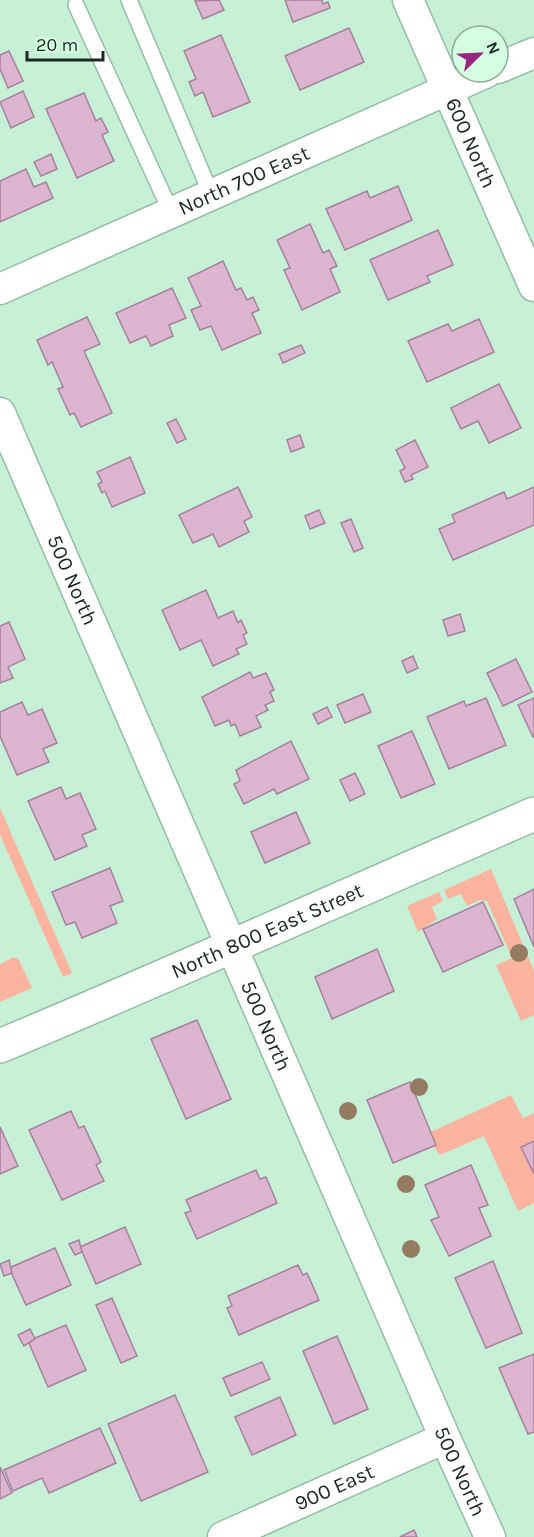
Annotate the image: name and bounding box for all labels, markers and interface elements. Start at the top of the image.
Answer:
scale bar [27,24,104,62]
north arrow [450,24,510,84]
text: 20 m [36,34,78,56]
text: N [482,39,504,57]
street label: 600 North [441,94,501,192]
street label: North 700 East [175,141,313,220]
street label: 500 North [42,531,103,629]
street label: North 800 East Street [168,878,367,983]
street label: 500 North [236,977,296,1074]
street label: 500 North [429,1423,491,1520]
street label: 900 East [291,1459,378,1515]

